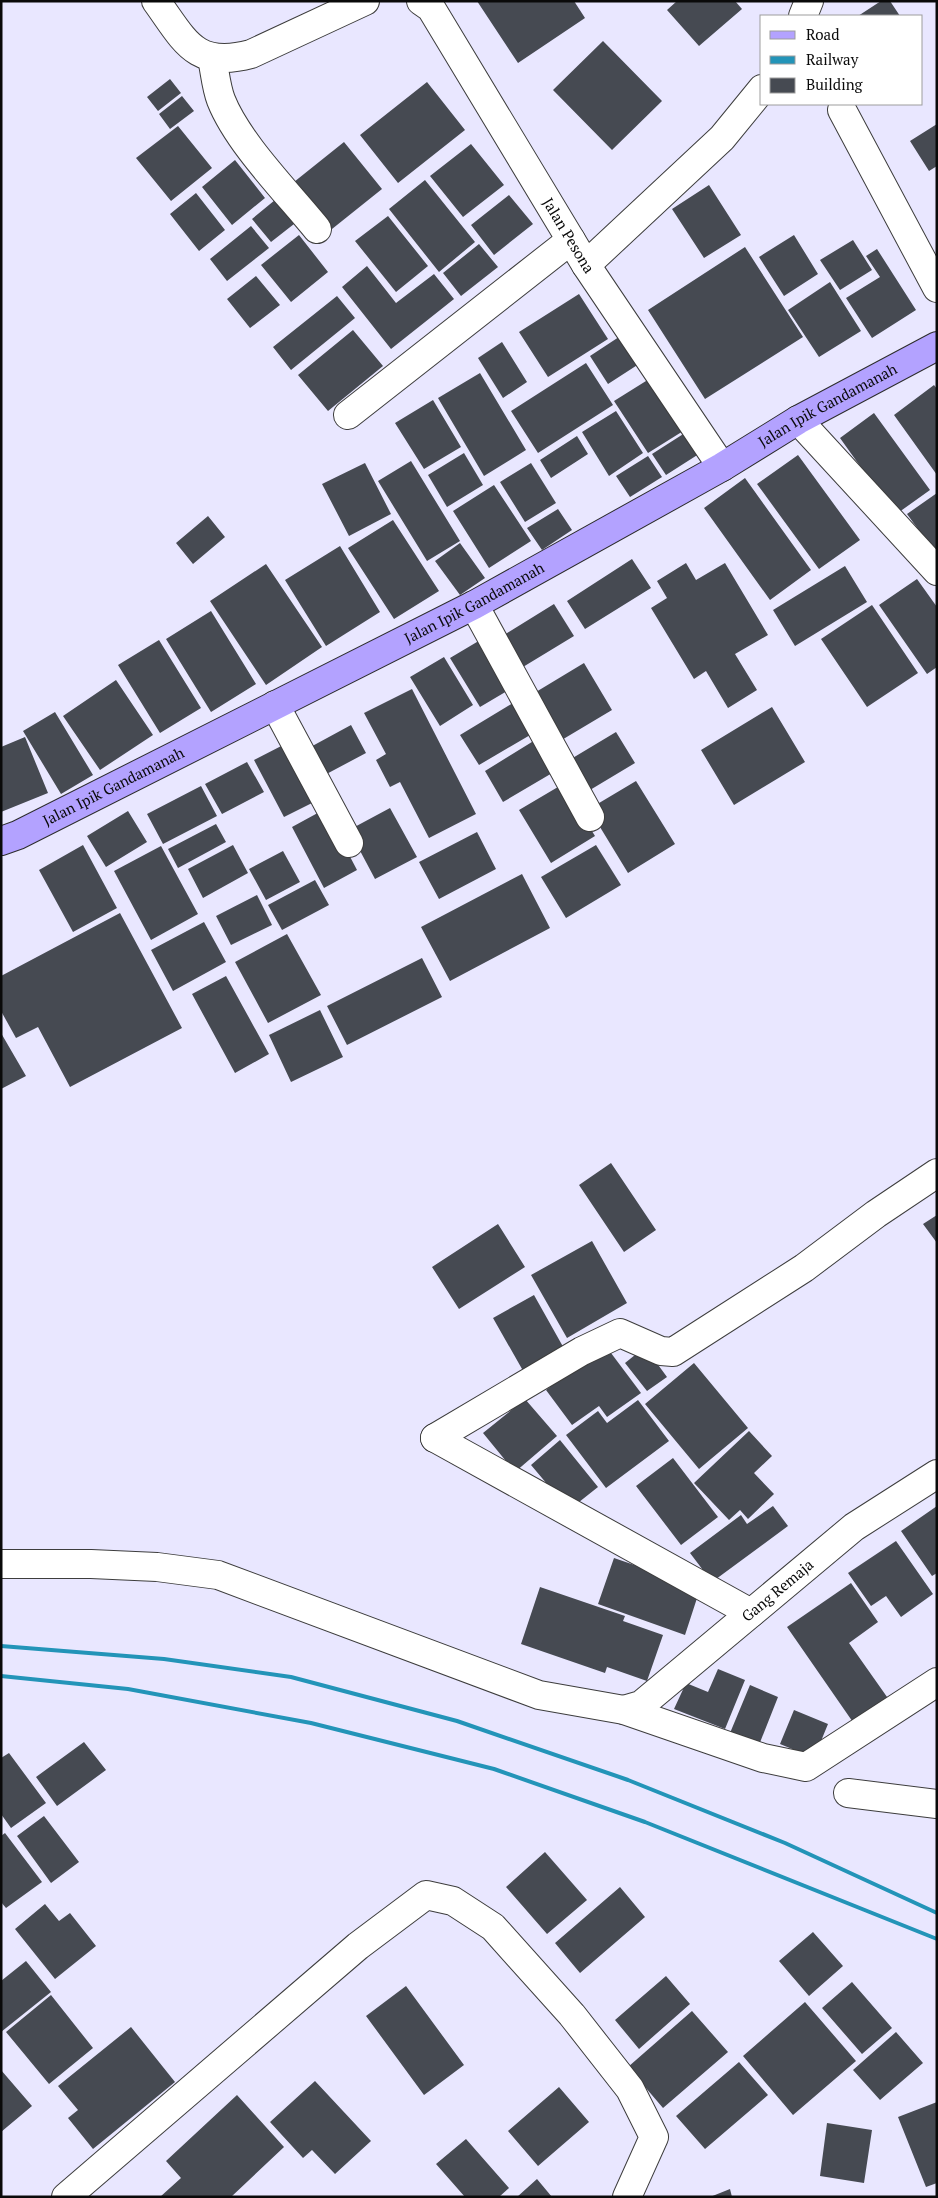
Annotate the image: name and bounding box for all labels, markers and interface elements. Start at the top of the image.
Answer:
legend [760,15,923,105]
text: Road [806,24,839,44]
text: Railway [806,49,859,69]
text: Building [806,74,864,94]
street label: Jalan Pesona [539,194,600,277]
street label: Jalan Ipik Gandamanah [754,358,900,451]
street label: Jalan Ipik Gandamanah [401,557,548,648]
street label: Jalan Ipik Gandamanah [39,742,187,830]
street label: Gang Remaja [737,1554,818,1626]

